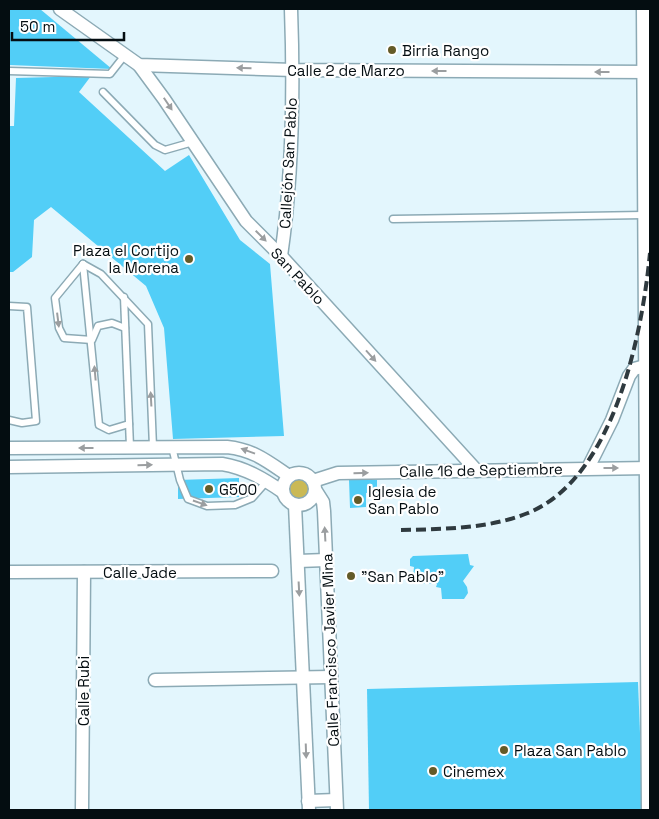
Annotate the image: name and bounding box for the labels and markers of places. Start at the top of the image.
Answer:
place label: Birria Rango [402,41,489,60]
marker: Birria Rango [386,44,398,56]
place label: Plaza el Cortijo la Morena [73,241,179,277]
marker: Plaza el Cortijo la Morena [183,253,195,265]
place label: G500 [219,480,257,499]
place label: Iglesia de San Pablo [368,482,439,518]
marker: G500 [203,483,215,495]
marker: Iglesia de San Pablo [352,494,364,506]
place label: "San Pablo" [361,567,444,586]
marker: "San Pablo" [345,570,357,582]
place label: Plaza San Pablo [514,741,627,760]
marker: Plaza San Pablo [498,744,510,756]
place label: Cinemex [443,762,505,781]
marker: Cinemex [427,765,439,777]

